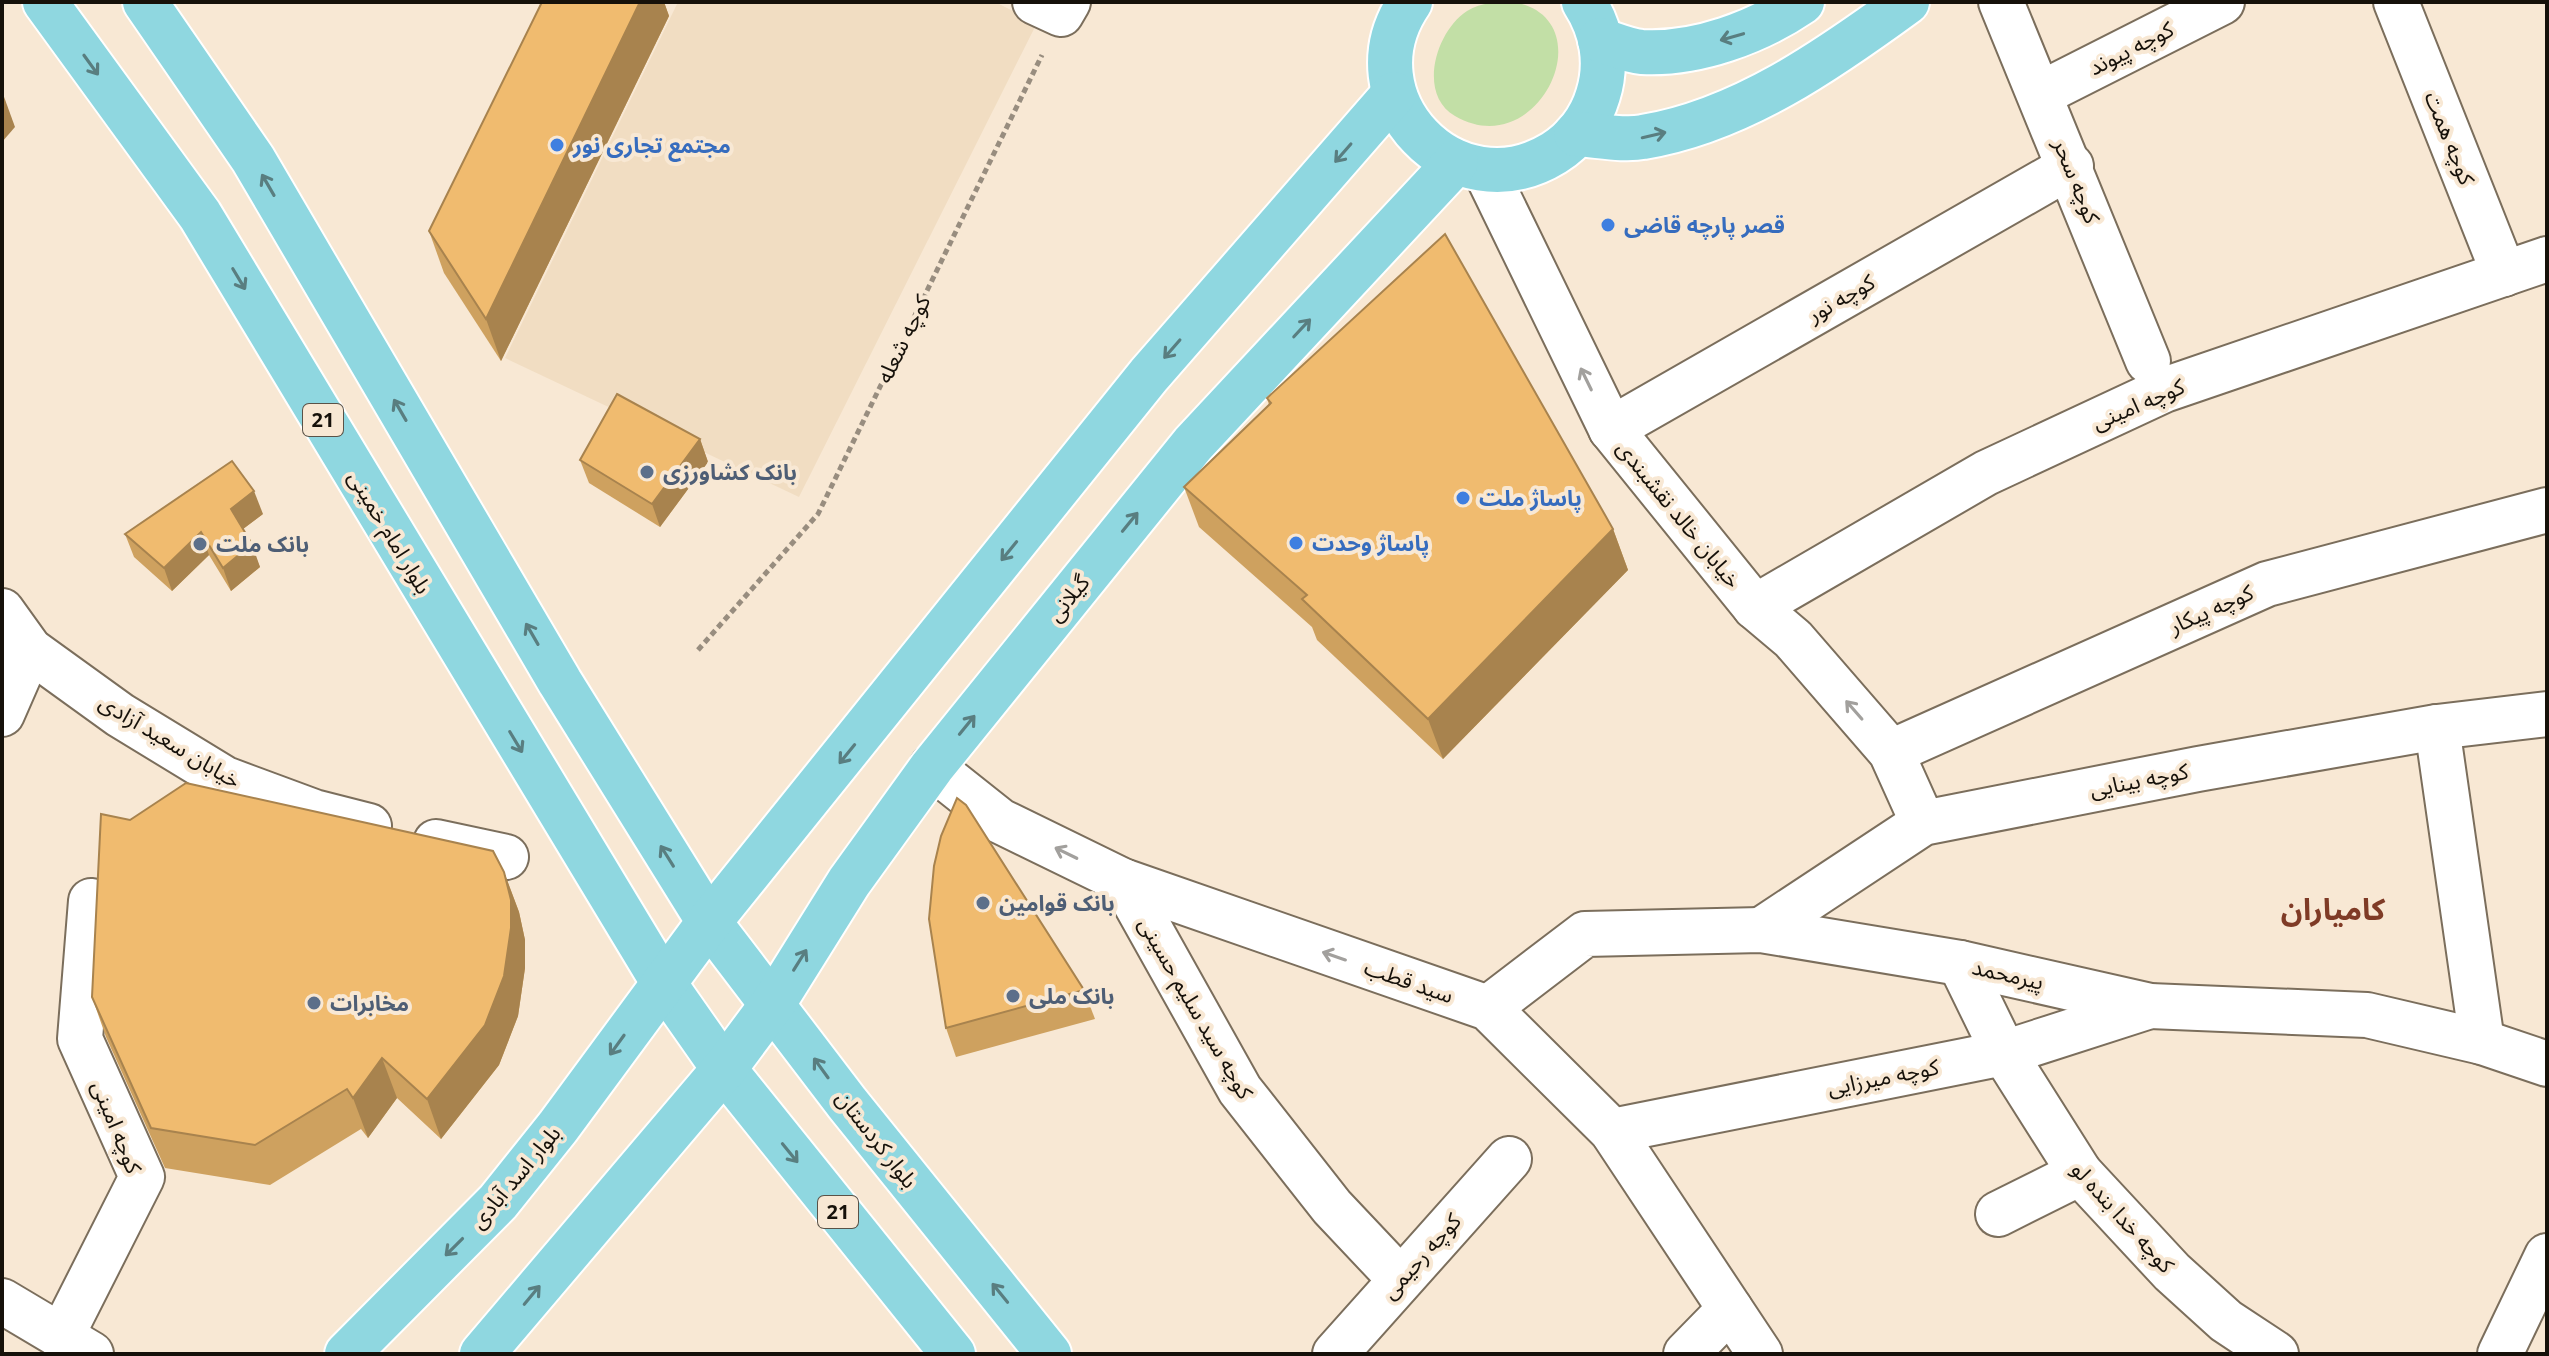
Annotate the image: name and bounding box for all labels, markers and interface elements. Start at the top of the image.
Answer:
street label: کوچه پیوند [2083,13,2180,82]
one-way arrow [1720,30,1746,45]
one-way arrow [82,54,99,75]
street label: کوچه همت [2418,86,2484,190]
one-way arrow [1640,127,1666,142]
place label: مجتمع تجاری نور [572,129,731,162]
street label: کوچه سحر [2046,133,2109,229]
marker: مجتمع تجاری نور [548,136,566,154]
one-way arrow [1334,142,1352,162]
one-way arrow [260,174,275,198]
place label: قصر پارچه قاضی [1624,209,1785,240]
marker: قصر پارچه قاضی [1599,216,1617,234]
street label: کوچه نور [1800,265,1881,330]
one-way arrow [231,267,247,290]
street label: کوچه شعله [868,289,938,388]
one-way arrow [1292,318,1310,338]
one-way arrow [1163,338,1181,358]
one-way arrow [1578,367,1593,391]
street label: کوچه امینی [2087,370,2190,437]
one-way arrow [392,398,407,422]
road number: 21 [303,404,343,436]
street label: خیابان خالد نقشبندی [1611,433,1749,594]
place label: بانک کشاورزی [663,456,797,486]
marker: بانک کشاورزی [638,463,656,481]
street label: بلوار امام خمینی [340,464,440,600]
place label: پاساژ ملت [1479,482,1582,513]
marker: پاساژ ملت [1454,489,1472,507]
one-way arrow [1121,512,1139,533]
place label: پاساژ وحدت [1312,527,1429,558]
place label: بانک ملت [216,528,309,558]
marker: پاساژ وحدت [1287,534,1305,552]
marker: بانک ملت [191,535,209,553]
one-way arrow [1000,540,1018,561]
street label: گیلانی [1039,567,1096,627]
street label: کوچه پیکار [2163,576,2259,641]
one-way arrow [524,623,540,646]
street label: خیابان سعید آزادی [94,686,247,794]
one-way arrow [1845,700,1863,720]
one-way arrow [958,715,975,736]
one-way arrow [508,730,524,753]
one-way arrow [838,743,855,764]
street label: کوچه بینایی [2087,755,2192,804]
one-way arrow [659,845,675,868]
one-way arrow [1054,845,1078,860]
place label: بانک قوامین [999,887,1115,917]
district label: کامیاران [2281,888,2386,929]
marker: بانک قوامین [974,894,992,912]
street label: کوچه سید سلیم حسینی [1130,911,1262,1106]
one-way arrow [1322,947,1347,962]
one-way arrow [792,949,809,971]
street label: پیرمحمد [1969,950,2047,997]
street label: سید قطب [1361,951,1458,1009]
place label: بانک ملی [1029,980,1115,1010]
place label: مخابرات [330,987,409,1017]
marker: بانک ملی [1004,987,1022,1005]
marker: مخابرات [305,994,323,1012]
one-way arrow [609,1034,626,1056]
street label: کوچه میرزایی [1825,1050,1942,1103]
one-way arrow [813,1057,829,1079]
street label: کوچه امینی [85,1076,150,1179]
street label: بلوار کردستان [830,1083,925,1194]
street label: بلوار اسد آبادی [462,1118,566,1234]
one-way arrow [780,1142,798,1163]
street label: کوچه خدا بنده لو [2065,1154,2182,1280]
road number: 21 [818,1196,858,1228]
street label: کوچه رحیمی [1374,1205,1468,1306]
one-way arrow [445,1237,464,1256]
one-way arrow [992,1283,1009,1304]
one-way arrow [523,1285,541,1305]

